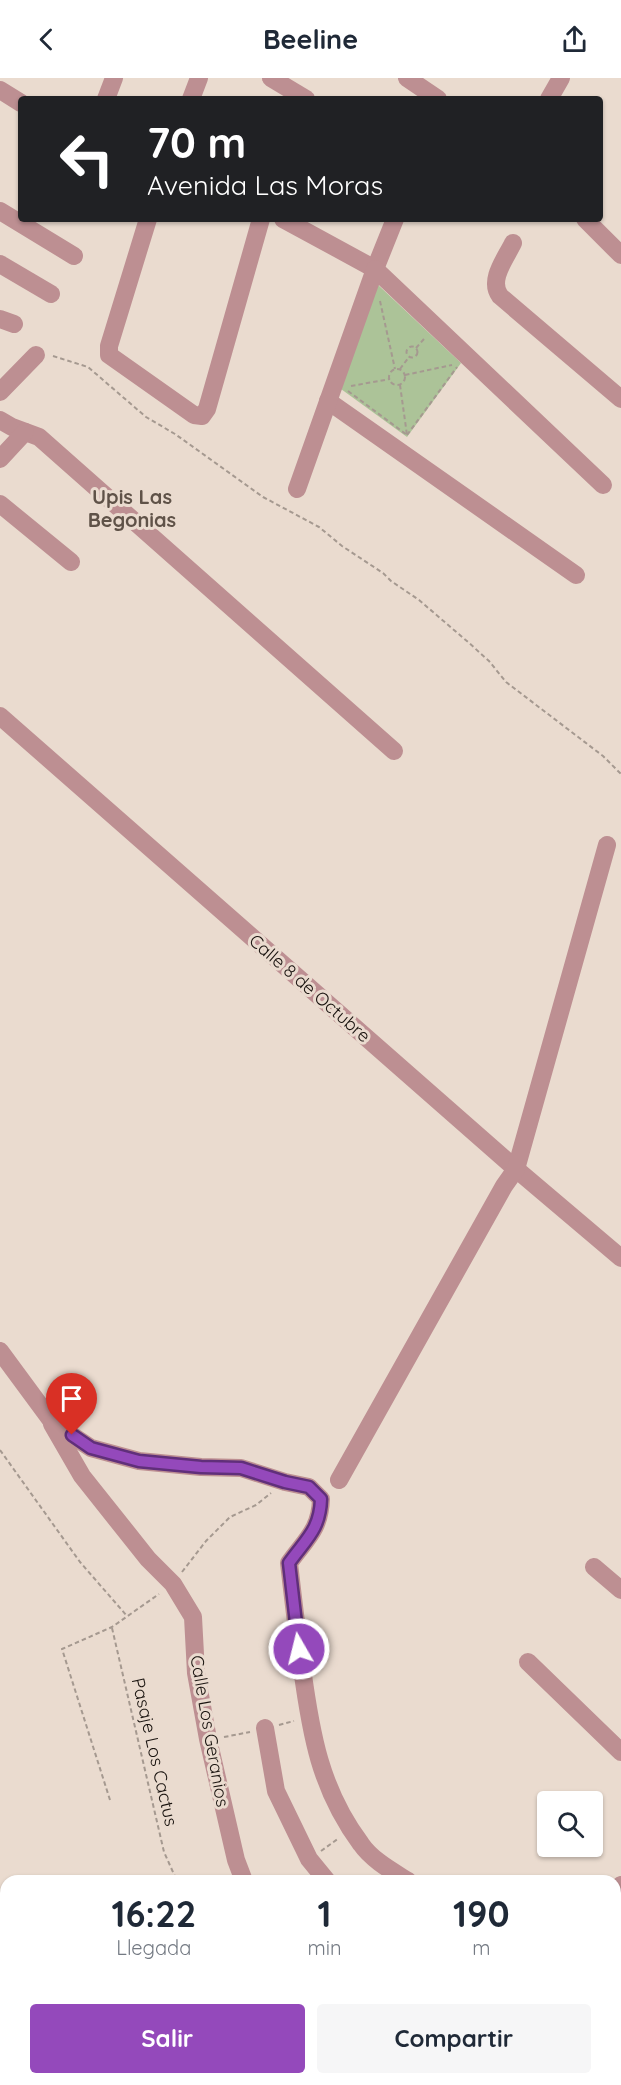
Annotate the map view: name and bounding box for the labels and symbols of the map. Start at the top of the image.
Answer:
district label: Upis Las Begonias [88,484,176,532]
street label: Calle 8 de Octubre [244,929,376,1047]
pin [46,1373,97,1435]
position arrow [267,1617,331,1681]
street label: Calle Los Geranios [185,1653,235,1809]
street label: Pasaje Los Cactus [127,1676,183,1828]

